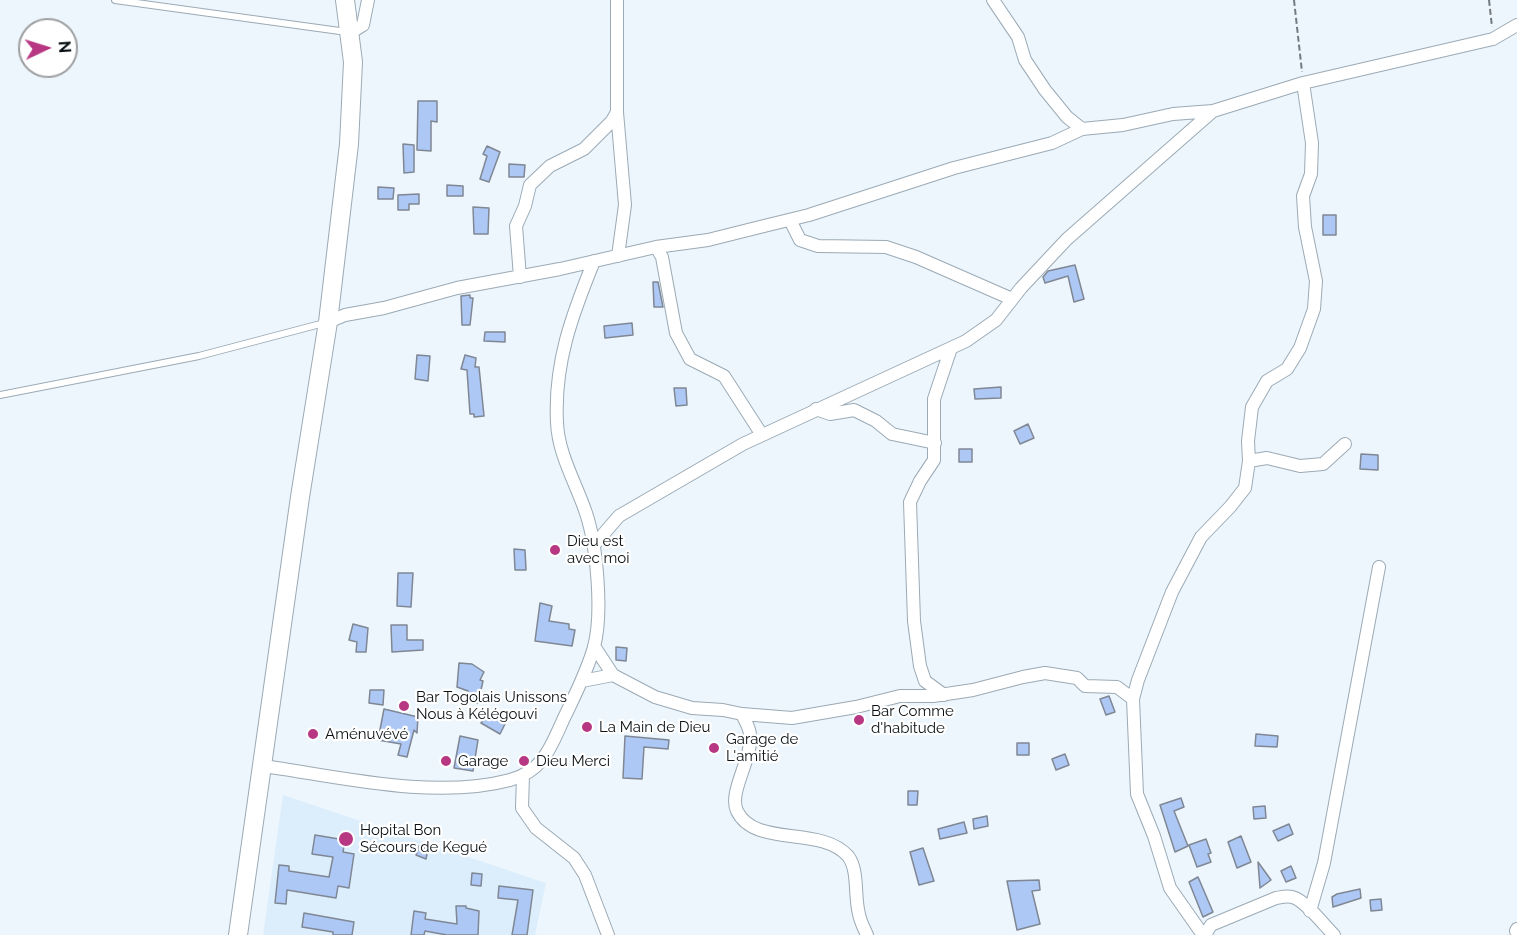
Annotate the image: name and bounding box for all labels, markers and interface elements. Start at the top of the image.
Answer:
north arrow [18,18,78,78]
text: N [55,40,74,54]
place label: Dieu est avec moi [567,532,630,567]
marker: Dieu est avec moi [548,543,562,557]
place label: Bar Togolais Unissons Nous à Kélégouvi [416,688,567,723]
marker: Bar Togolais Unissons Nous à Kélégouvi [397,699,411,713]
place label: Bar Comme d'habitude [871,702,954,737]
marker: Bar Comme d'habitude [852,713,866,727]
place label: La Main de Dieu [599,718,711,736]
marker: La Main de Dieu [580,720,594,734]
place label: Aménuvévé [325,725,408,743]
marker: Aménuvévé [306,727,320,741]
place label: Garage de L'amitié [726,730,798,765]
marker: Garage de L'amitié [707,741,721,755]
place label: Garage [458,752,508,770]
place label: Dieu Merci [536,752,610,770]
marker: Garage [439,754,453,768]
marker: Dieu Merci [517,754,531,768]
place label: Hopital Bon Sécours de Kegué [360,821,487,856]
marker: Hopital Bon Sécours de Kegué [337,830,355,848]

